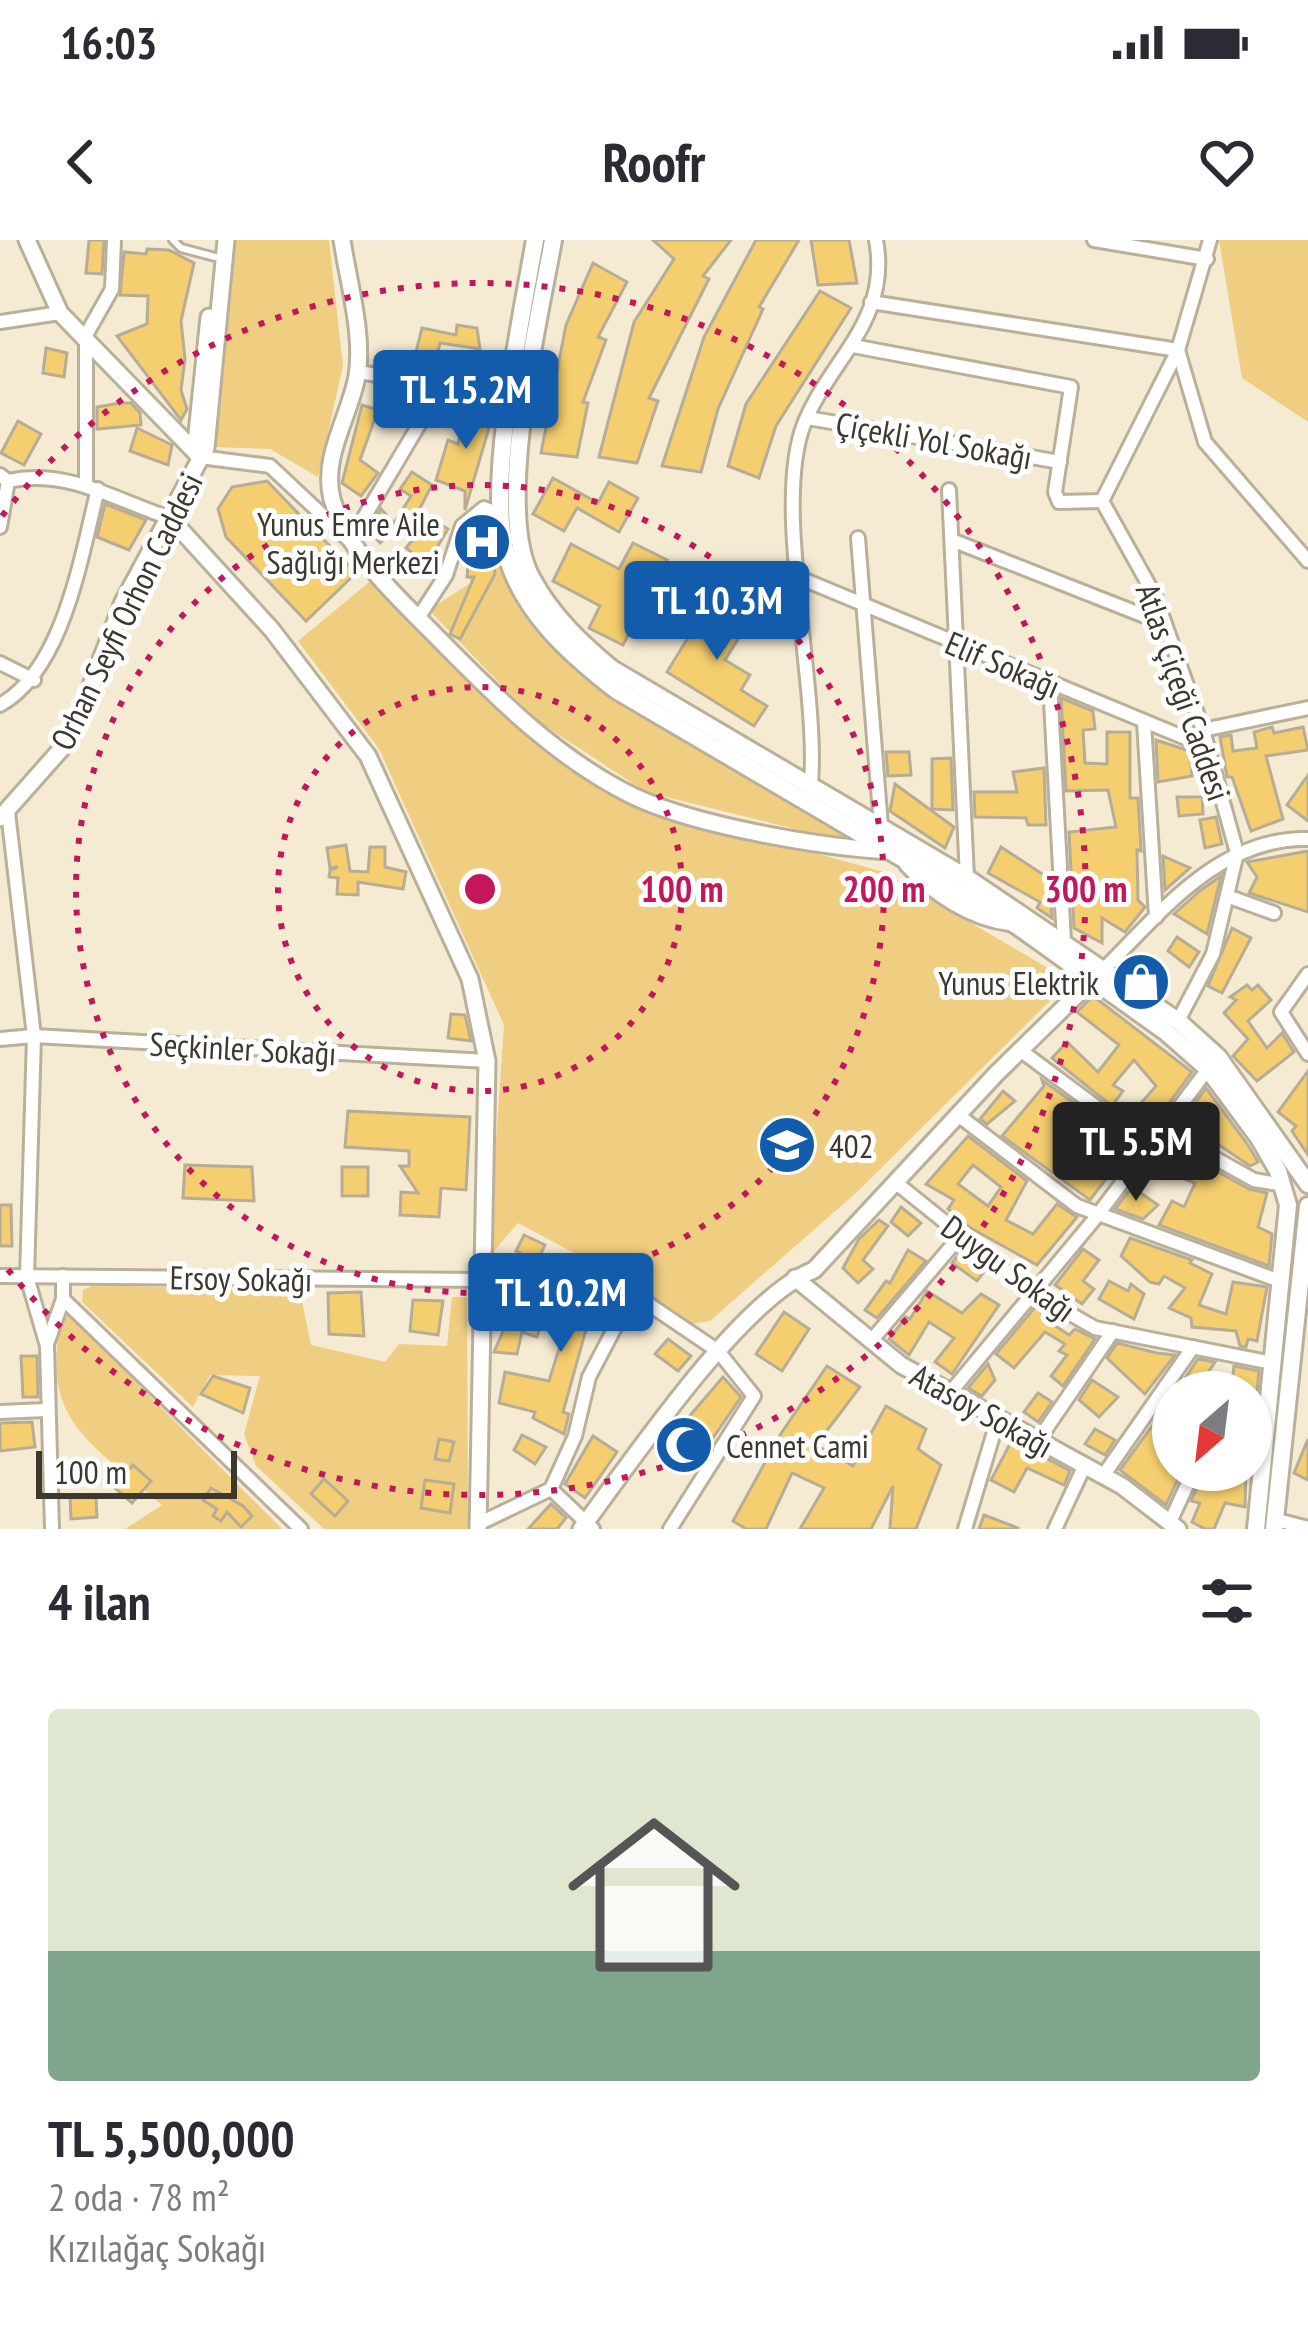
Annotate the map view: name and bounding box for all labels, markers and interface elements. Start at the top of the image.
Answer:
text: 16:03 [60,13,157,71]
text: Roofr [603,127,705,197]
icon: back [48,129,114,195]
icon: heart [1194,129,1260,195]
pin: TL 15.2M [342,350,590,452]
text: TL 15.2M [400,363,532,414]
street label: Çiçekli Yol Sokağı [833,402,1035,478]
street label: Orhan Seyfi Orhon Caddesi [40,465,212,757]
place label: Yunus Emre Aile Sağlığı Merkezi [257,502,440,583]
hospital icon: Yunus Emre Aile Sağlığı Merkezi [451,511,513,573]
pin: TL 10.3M [593,561,841,663]
text: TL 10.3M [651,574,783,625]
street label: Atlas Çiçeği Caddesi [1127,578,1241,806]
street label: Elif Sokağı [939,621,1067,707]
text: 100 m [641,865,723,912]
text: 200 m [843,865,925,912]
text: 300 m [1045,865,1127,912]
centre of rings [459,868,501,910]
shop icon: Yunus Elektrik [1110,951,1172,1013]
place label: Yunus Elektrik [938,961,1099,1004]
street label: Seçkinler Sokağı [149,1022,337,1074]
pin: TL 5.5M [1025,1102,1247,1204]
school or university icon: 402 [756,1114,818,1176]
text: TL 5.5M [1080,1115,1192,1166]
place label: 402 [829,1124,874,1167]
street label: Duygu Sokağı [933,1205,1085,1331]
pin: TL 10.2M [437,1253,685,1355]
street label: Ersoy Sokağı [169,1255,313,1301]
text: TL 10.2M [495,1266,627,1317]
street label: Atasoy Sokağı [903,1353,1061,1467]
north arrow [1152,1371,1272,1491]
map controls [1152,1371,1272,1491]
mosque icon: Cennet Cami [653,1414,715,1476]
place label: Cennet Cami [726,1424,869,1467]
scale bar [36,1445,237,1498]
text: 100 m [54,1450,127,1493]
text: 4 ilan [48,1568,151,1634]
icon: filters [1194,1568,1260,1634]
icon: home [546,1787,762,2003]
text: TL 5,500,000 [48,2105,295,2171]
text: 2 oda · 78 m² [48,2171,230,2222]
text: Kızılağaç Sokağı [48,2222,266,2273]

